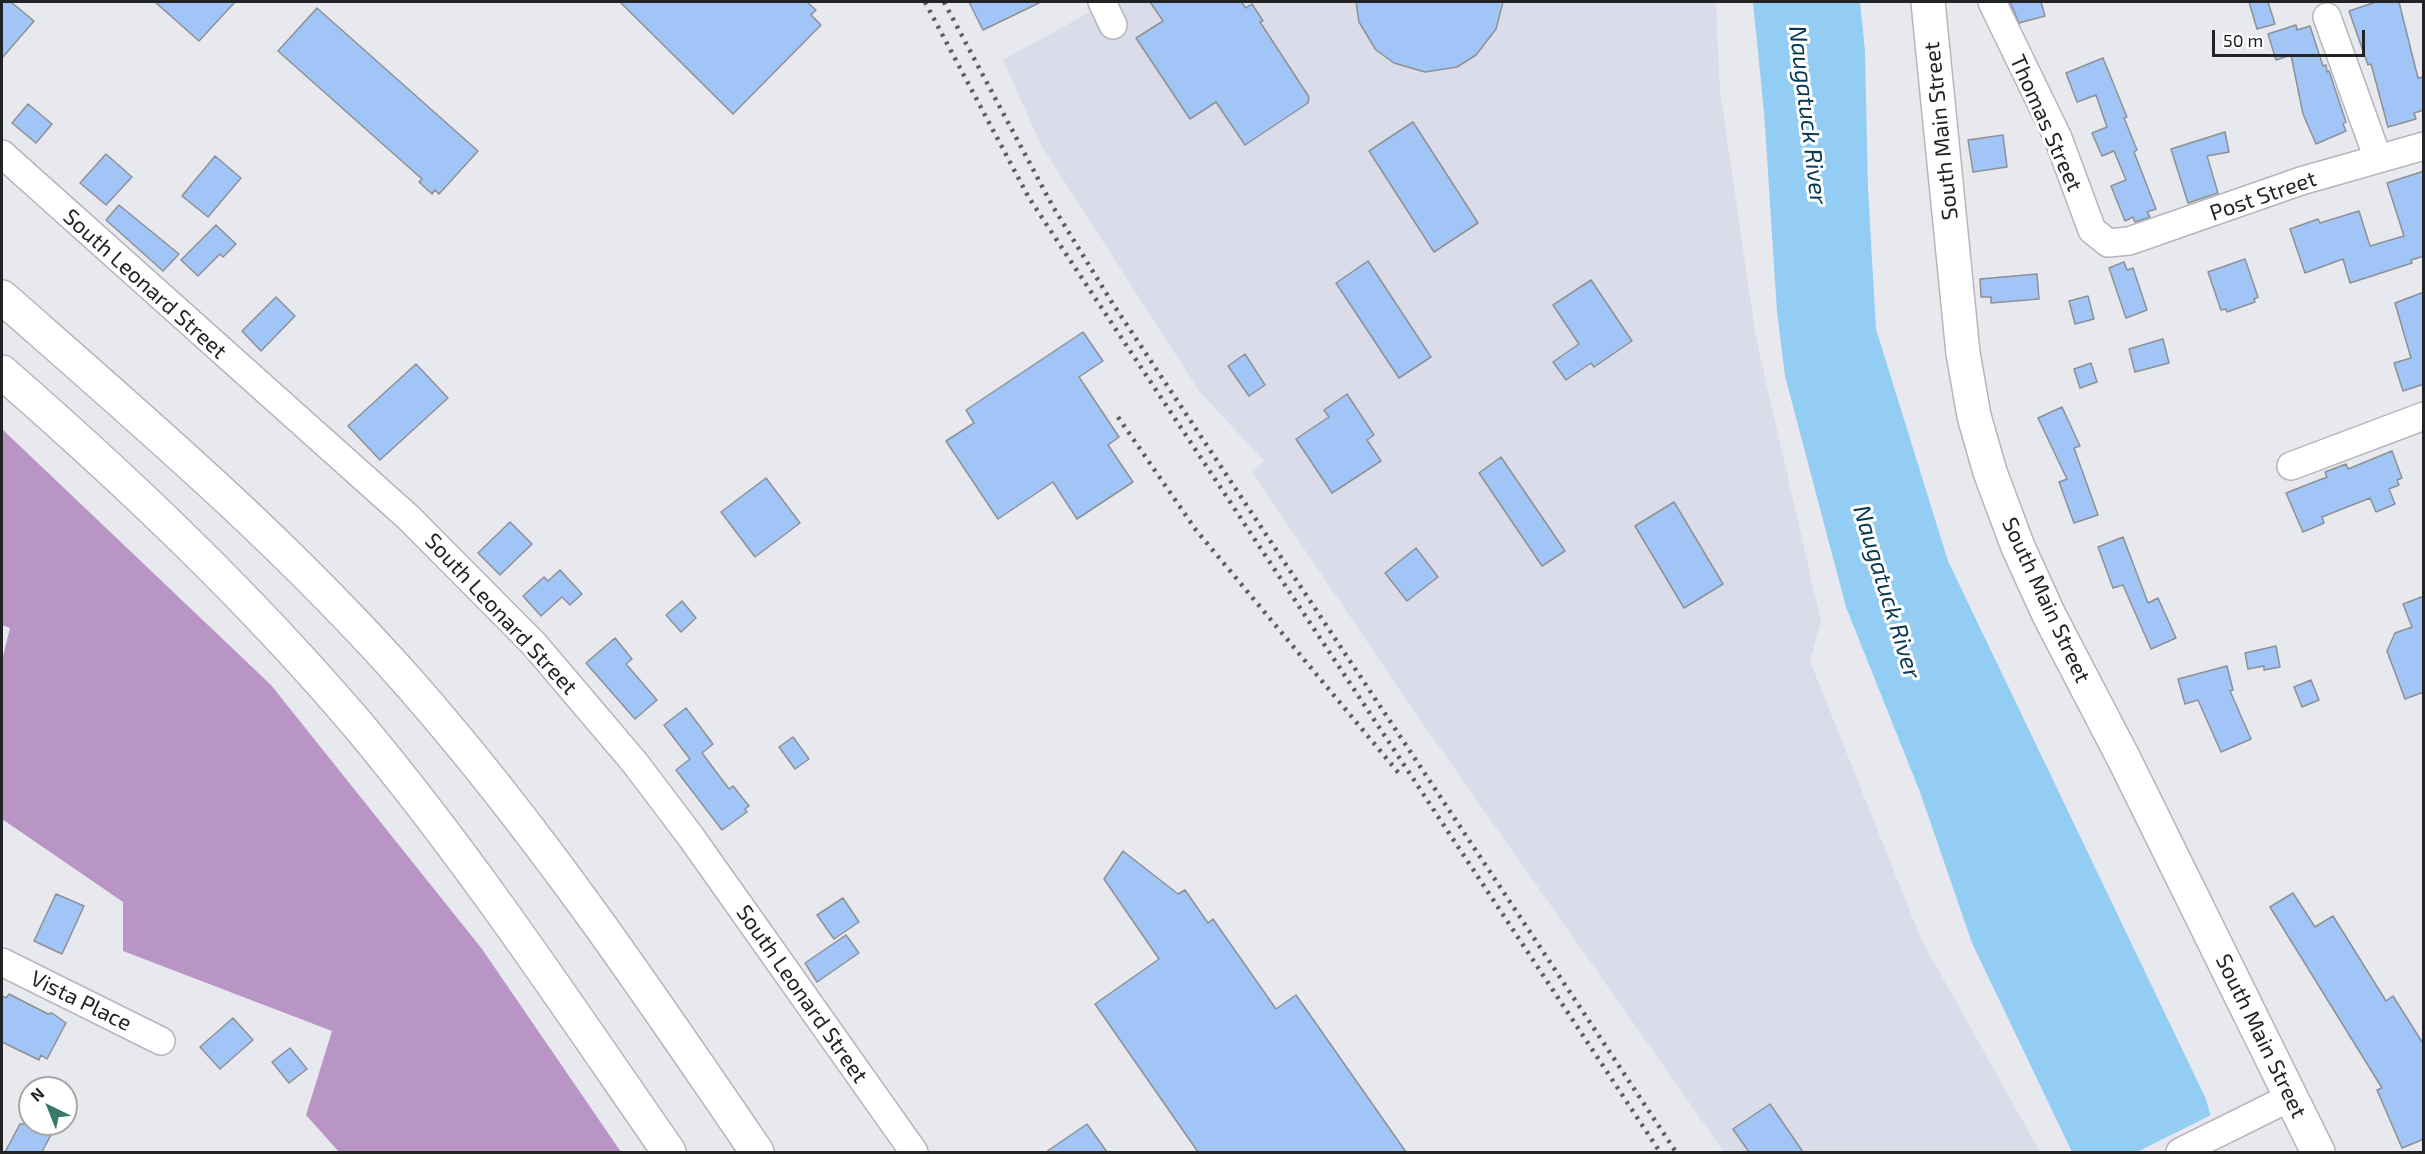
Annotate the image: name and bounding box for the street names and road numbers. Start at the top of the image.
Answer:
street label: South Main Street [1919,41,1963,221]
street label: Thomas Street [2004,51,2088,195]
street label: Post Street [2206,165,2320,227]
street label: South Leonard Street [58,204,232,364]
street label: South Main Street [1996,513,2096,687]
street label: South Leonard Street [419,528,583,700]
street label: South Leonard Street [731,900,873,1088]
street label: South Main Street [2210,950,2312,1122]
street label: Vista Place [26,965,136,1037]

